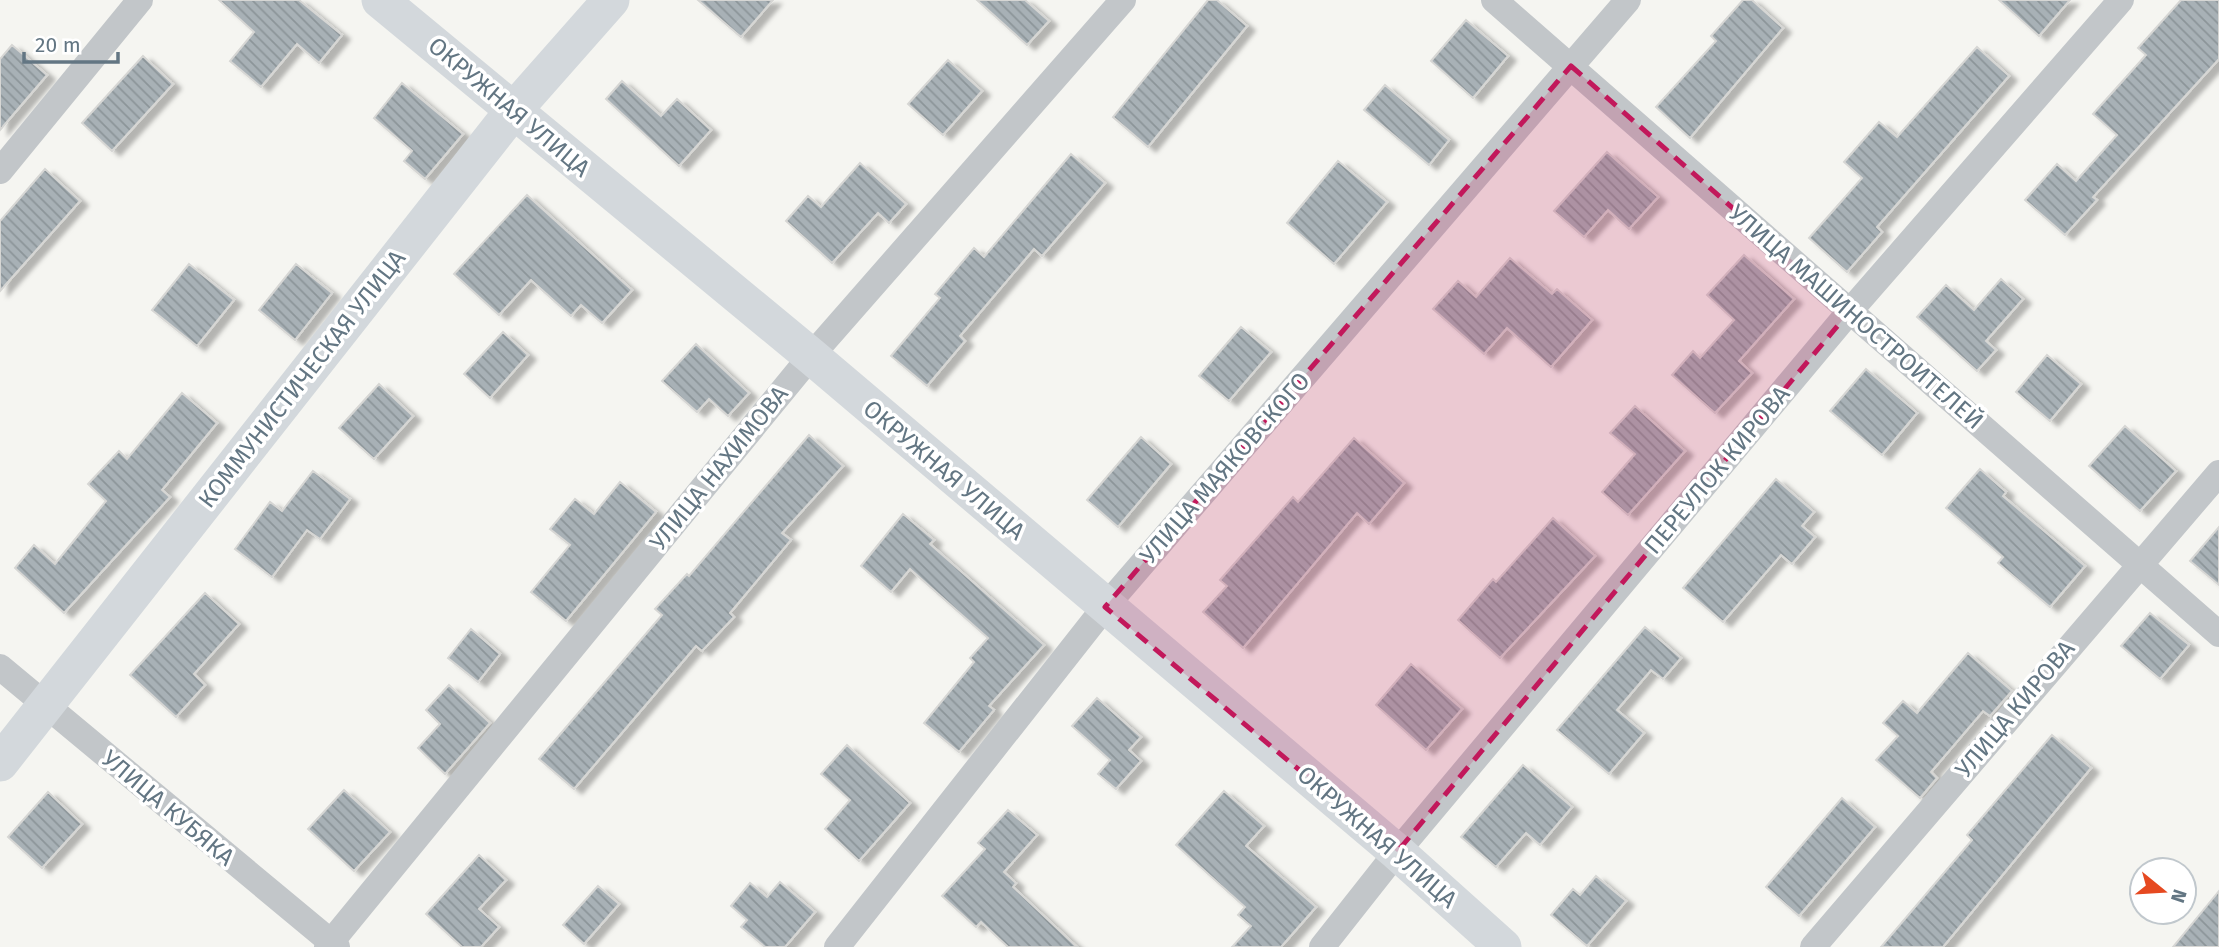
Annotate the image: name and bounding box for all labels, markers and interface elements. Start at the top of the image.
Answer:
scale bar [24,21,119,65]
street label: ОКРУЖНАЯ УЛИЦА [423,31,596,183]
text: 20 m [35,32,81,58]
street label: УЛИЦА МАШИНОСТРОИТЕЛЕЙ [1723,199,1989,435]
street label: КОММУНИСТИЧЕСКАЯ УЛИЦА [193,244,411,513]
street label: УЛИЦА МАЯКОВСКОГО [1134,367,1316,569]
street label: УЛИЦА НАХИМОВА [644,380,794,556]
street label: ПЕРЕУЛОК КИРОВА [1639,380,1796,560]
street label: ОКРУЖНАЯ УЛИЦА [858,394,1031,546]
street label: УЛИЦА КИРОВА [1950,635,2081,783]
street label: УЛИЦА КУБЯКА [96,745,240,872]
street label: ОКРУЖНАЯ УЛИЦА [1292,760,1463,914]
north arrow [2128,856,2198,926]
text: N [2166,887,2192,906]

